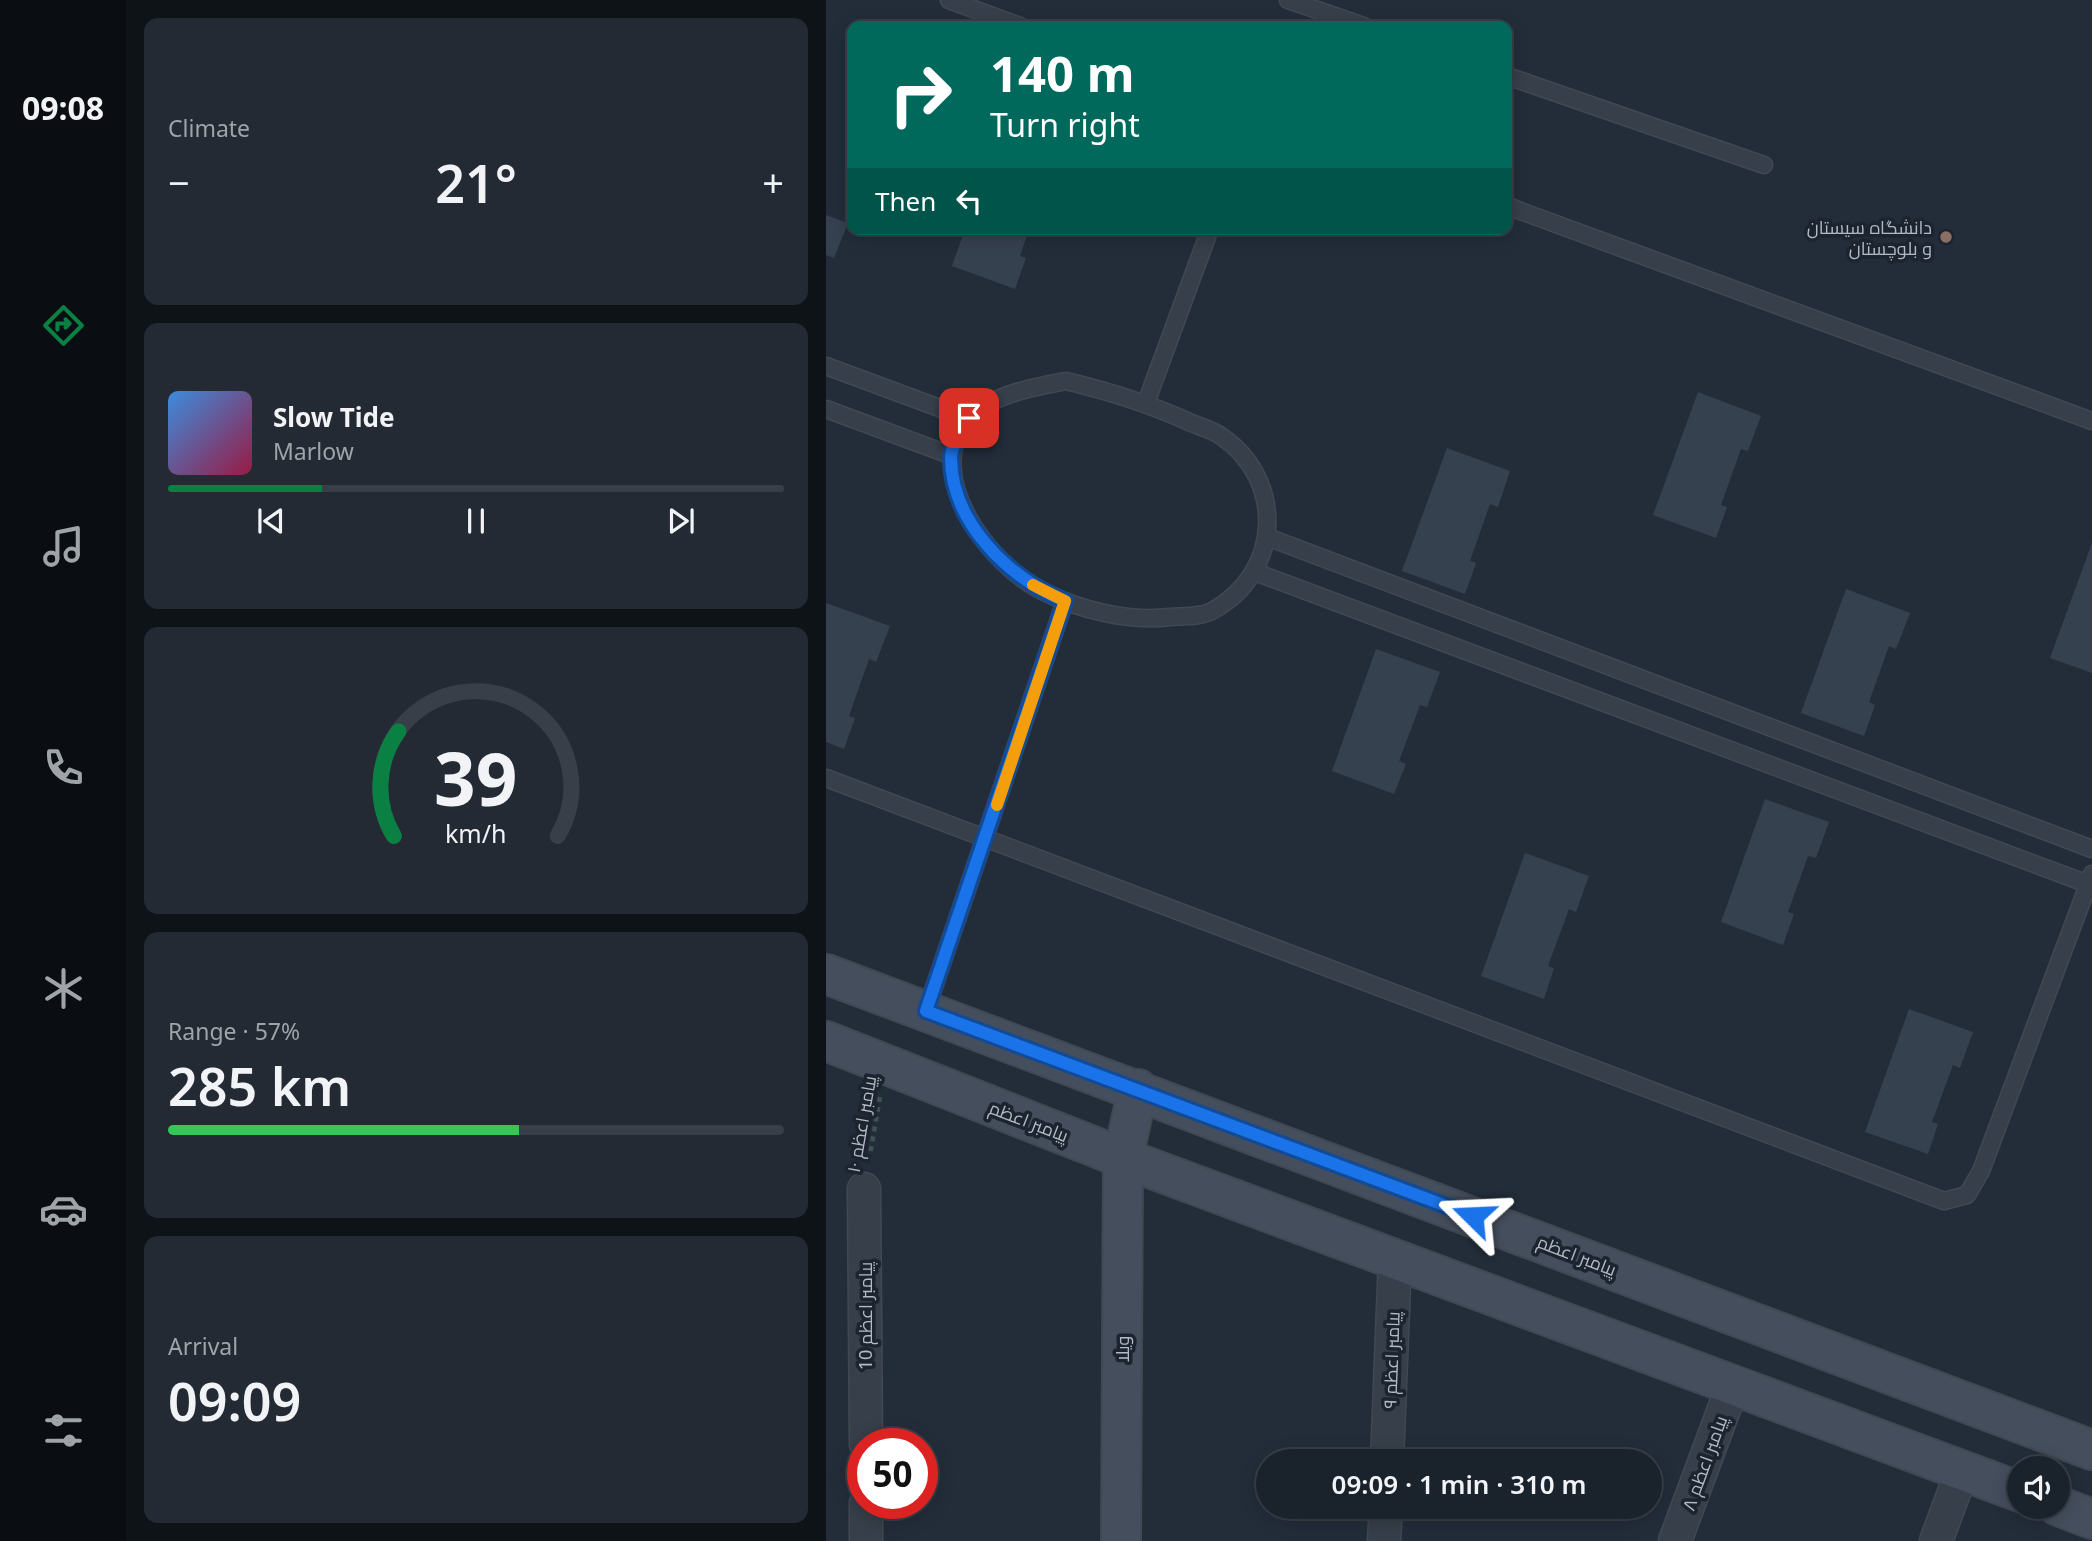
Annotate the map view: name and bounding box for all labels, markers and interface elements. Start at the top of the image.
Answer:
text: 140 m [990,40,1135,106]
icon: right [875,49,966,140]
text: 09:08 [22,86,104,129]
text: Turn right [990,103,1140,146]
text: Climate [168,112,250,144]
text: 21° [435,147,517,218]
text: − [168,156,190,208]
text: + [762,156,784,208]
icon: left [950,182,988,220]
text: Then [875,183,936,219]
place label: دانشگاه سیستان و بلوچستان [1807,215,1932,261]
marker: دانشگاه سیستان و بلوچستان [1938,229,1954,245]
icon: directions [39,301,88,350]
pin [939,388,999,448]
text: Slow Tide [273,399,395,435]
icon: arrive [950,399,988,437]
text: Marlow [273,435,354,467]
icon: previous [252,502,290,540]
icon: pause [457,502,495,540]
icon: next [662,502,700,540]
icon: music [39,522,88,571]
text: 39 [434,729,518,828]
icon: phone [39,743,88,792]
text: km/h [445,816,507,850]
icon: climate [39,964,88,1013]
text: Range · 57% [168,1015,300,1047]
text: 285 km [168,1050,351,1121]
street label: پیامبر اعظم ۱۰ [841,1074,882,1174]
street label: پیامبر اعظم [986,1095,1072,1148]
position arrow [1436,1179,1510,1253]
icon: car [39,1185,88,1234]
street label: پیامبر اعظم [1534,1229,1620,1282]
street label: پیامبر اعظم 10 [853,1262,878,1370]
street label: پیامبر اعظم ۹ [1377,1311,1406,1409]
text: Arrival [168,1330,238,1362]
street label: ویلا [1110,1336,1134,1362]
text: 09:09 [168,1365,301,1436]
icon: filters [39,1406,88,1455]
street label: پیامبر اعظم ۸ [1676,1412,1733,1514]
speed limit sign: 50 [847,1428,938,1519]
map controls [2007,1456,2070,1519]
button: sound [2007,1456,2070,1519]
text: 09:09 · 1 min · 310 m [1332,1466,1586,1502]

